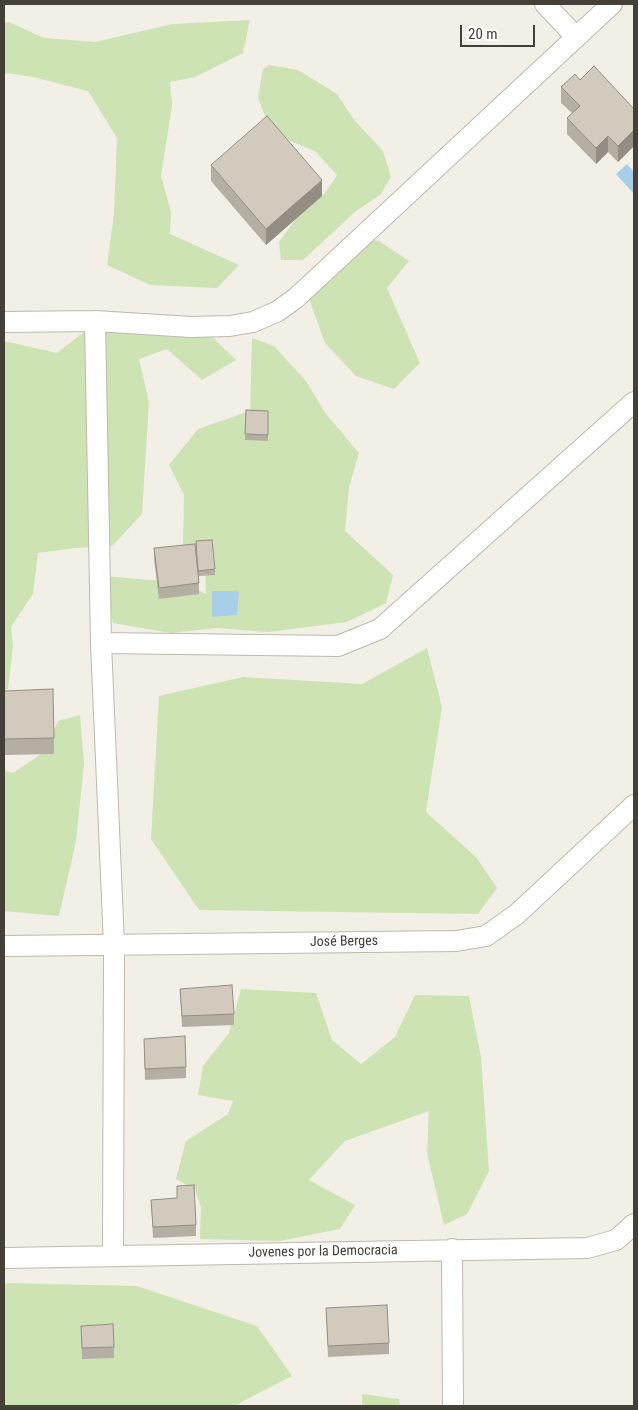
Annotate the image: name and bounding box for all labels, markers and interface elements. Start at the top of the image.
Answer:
scale bar [463,15,538,47]
text: 20 m [468,25,498,43]
street label: José Berges [310,933,378,951]
street label: Jovenes por la Democracia [248,1242,398,1262]

